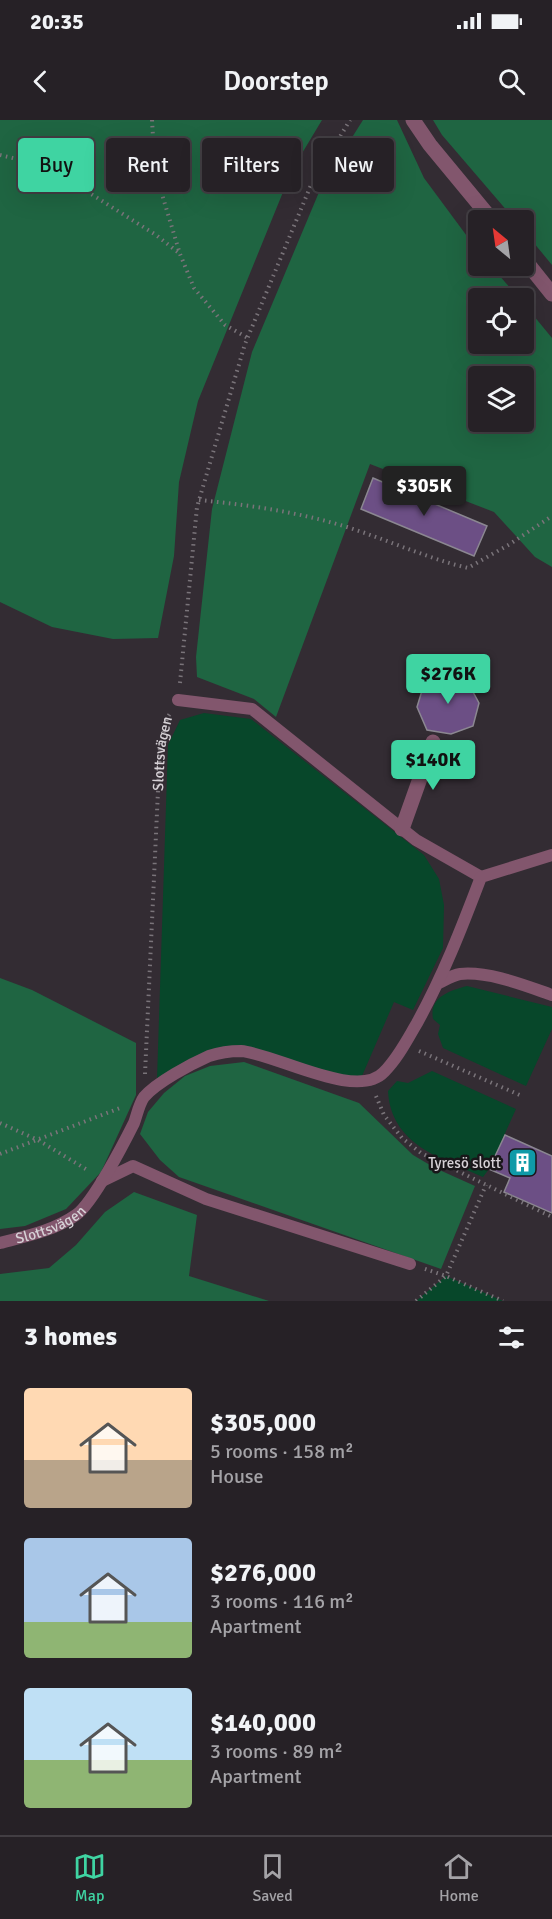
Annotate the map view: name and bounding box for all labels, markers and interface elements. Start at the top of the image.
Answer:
text: 20:35 [30,8,84,35]
icon: back [24,65,57,98]
text: Doorstep [223,65,329,98]
icon: search [495,65,528,98]
chip: Buy [18,138,94,192]
chip: Rent [106,138,190,192]
chip: Filters [202,138,301,192]
chip: New [313,138,394,192]
north arrow [468,210,534,276]
map controls [468,210,534,432]
button: locate [468,288,534,354]
button: layers [468,366,534,432]
pin: $305K [382,466,466,517]
text: $305K [396,473,452,498]
pin: $276K [406,654,490,705]
text: $276K [420,661,476,686]
street label: Slottsvägen [149,714,176,791]
pin: $140K [391,740,475,791]
text: $140K [405,747,461,772]
building icon: Tyresö slott [506,1147,538,1179]
place label: Tyresö slott [428,1154,501,1172]
street label: Slottsvägen [14,1202,90,1248]
text: 3 homes [24,1321,117,1353]
icon: filters [495,1321,528,1354]
text: $305,000 [210,1407,316,1439]
icon: home [72,1412,144,1484]
text: 5 rooms · 158 m² [210,1439,354,1464]
text: House [210,1464,264,1489]
text: $276,000 [210,1557,316,1589]
icon: home [72,1562,144,1634]
text: 3 rooms · 116 m² [210,1589,354,1614]
text: Apartment [210,1614,302,1639]
text: $140,000 [210,1707,316,1739]
icon: home [72,1712,144,1784]
text: 3 rooms · 89 m² [210,1739,343,1764]
text: Apartment [210,1764,302,1789]
tab: Map [73,1850,106,1906]
tab: Saved [252,1850,293,1906]
tab: Home [439,1850,479,1906]

